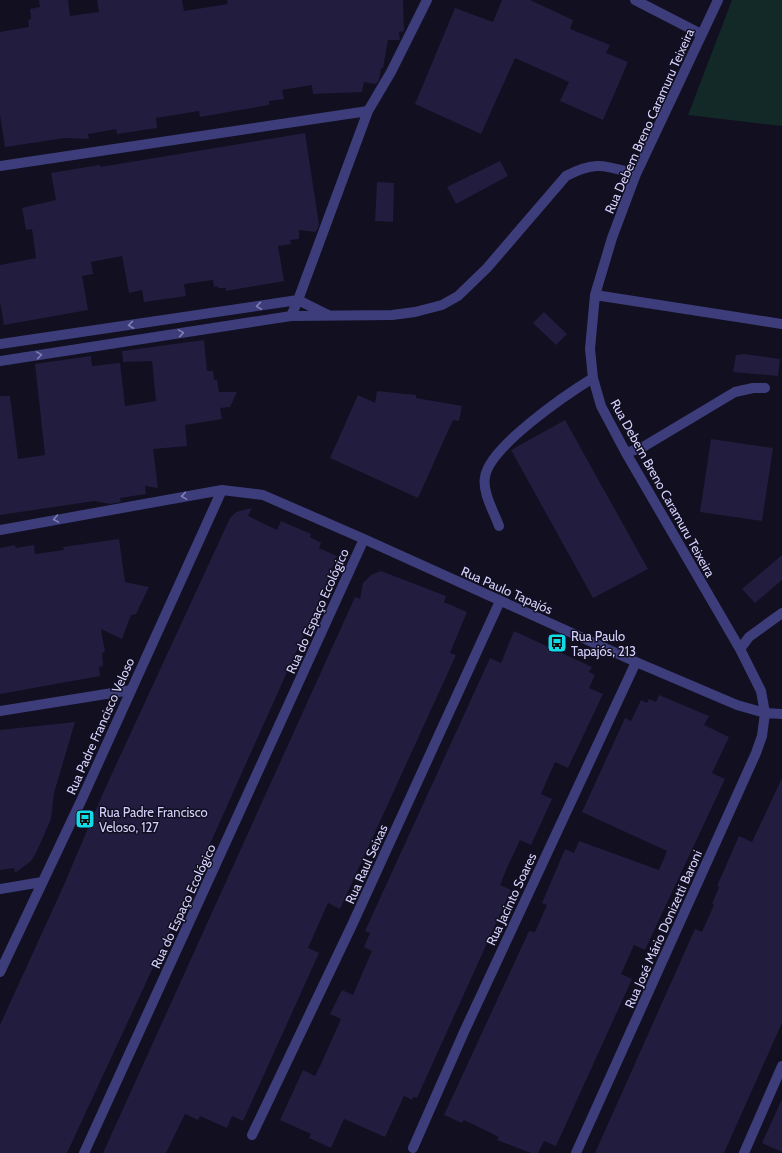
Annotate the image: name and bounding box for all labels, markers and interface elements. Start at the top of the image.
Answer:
street label: Rua Debem Breno Caramuru Teixeira [601,25,697,216]
one-way arrow [256,301,262,310]
one-way arrow [128,320,134,329]
one-way arrow [178,329,184,338]
one-way arrow [35,351,42,360]
street label: Rua Debem Breno Caramuru Teixeira [607,396,719,580]
one-way arrow [181,491,187,500]
one-way arrow [53,515,59,523]
street label: Rua do Espaço Ecológico [282,546,352,676]
street label: Rua Paulo Tapajós [458,563,556,618]
place label: Rua Paulo Tapajós, 213 [571,628,636,660]
bus stop icon: Rua Paulo Tapajós, 213 [546,632,568,654]
street label: Rua Padre Francisco Veloso [63,655,137,797]
place label: Rua Padre Francisco Veloso, 127 [99,804,208,835]
bus stop icon: Rua Padre Francisco Veloso, 127 [74,808,96,830]
street label: Rua Raul Seixas [341,821,391,906]
street label: Rua do Espaço Ecológico [147,841,219,971]
street label: Rua José Mário Donizetti Baroni [621,847,705,1011]
street label: Rua Jacinto Soares [483,850,540,948]

